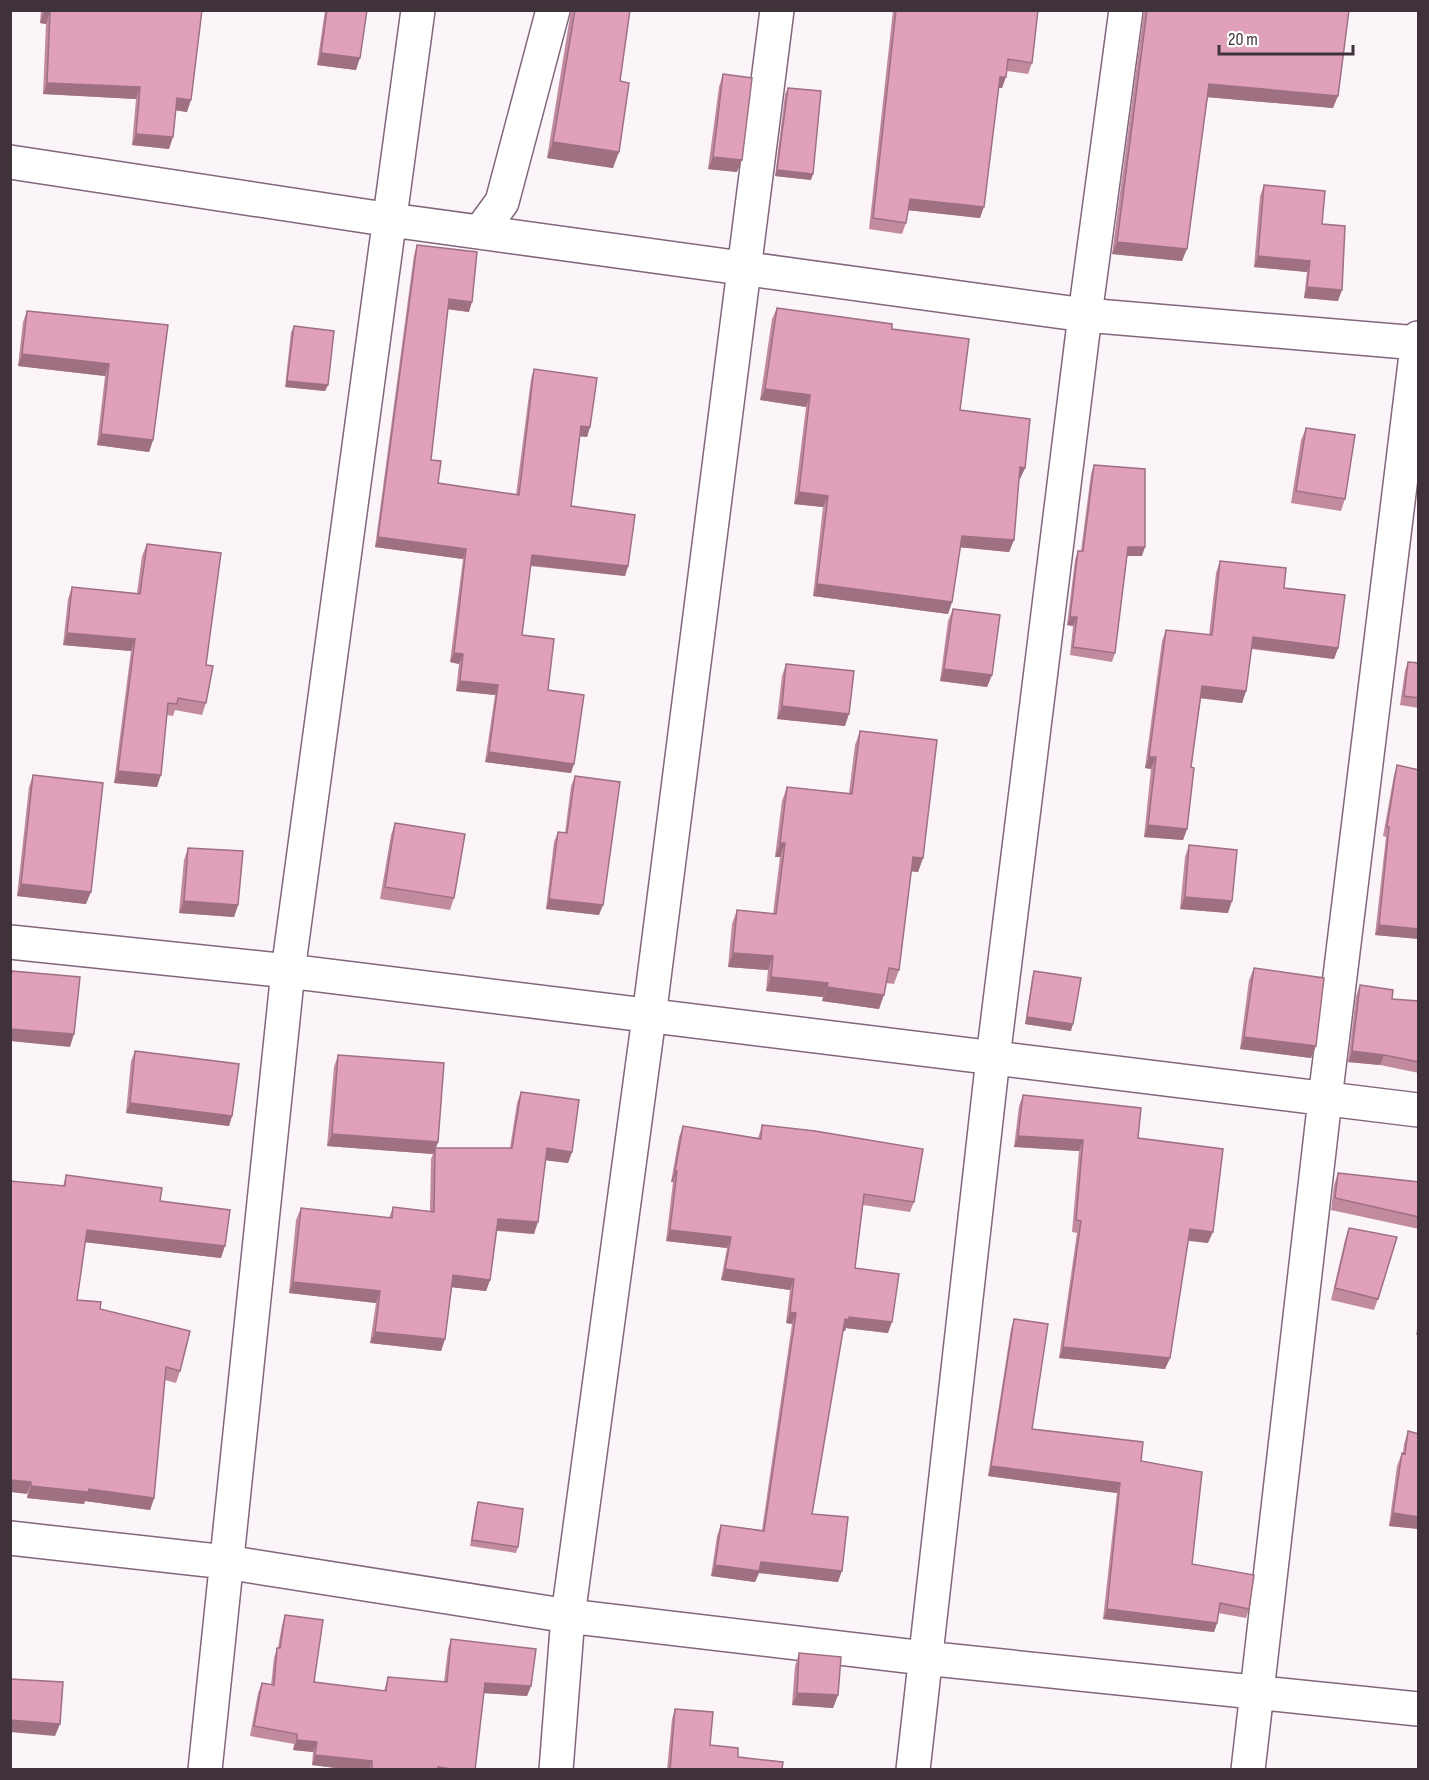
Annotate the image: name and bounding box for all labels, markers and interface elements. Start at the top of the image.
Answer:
scale bar [1219,18,1352,56]
text: 20 m [1228,29,1258,50]

